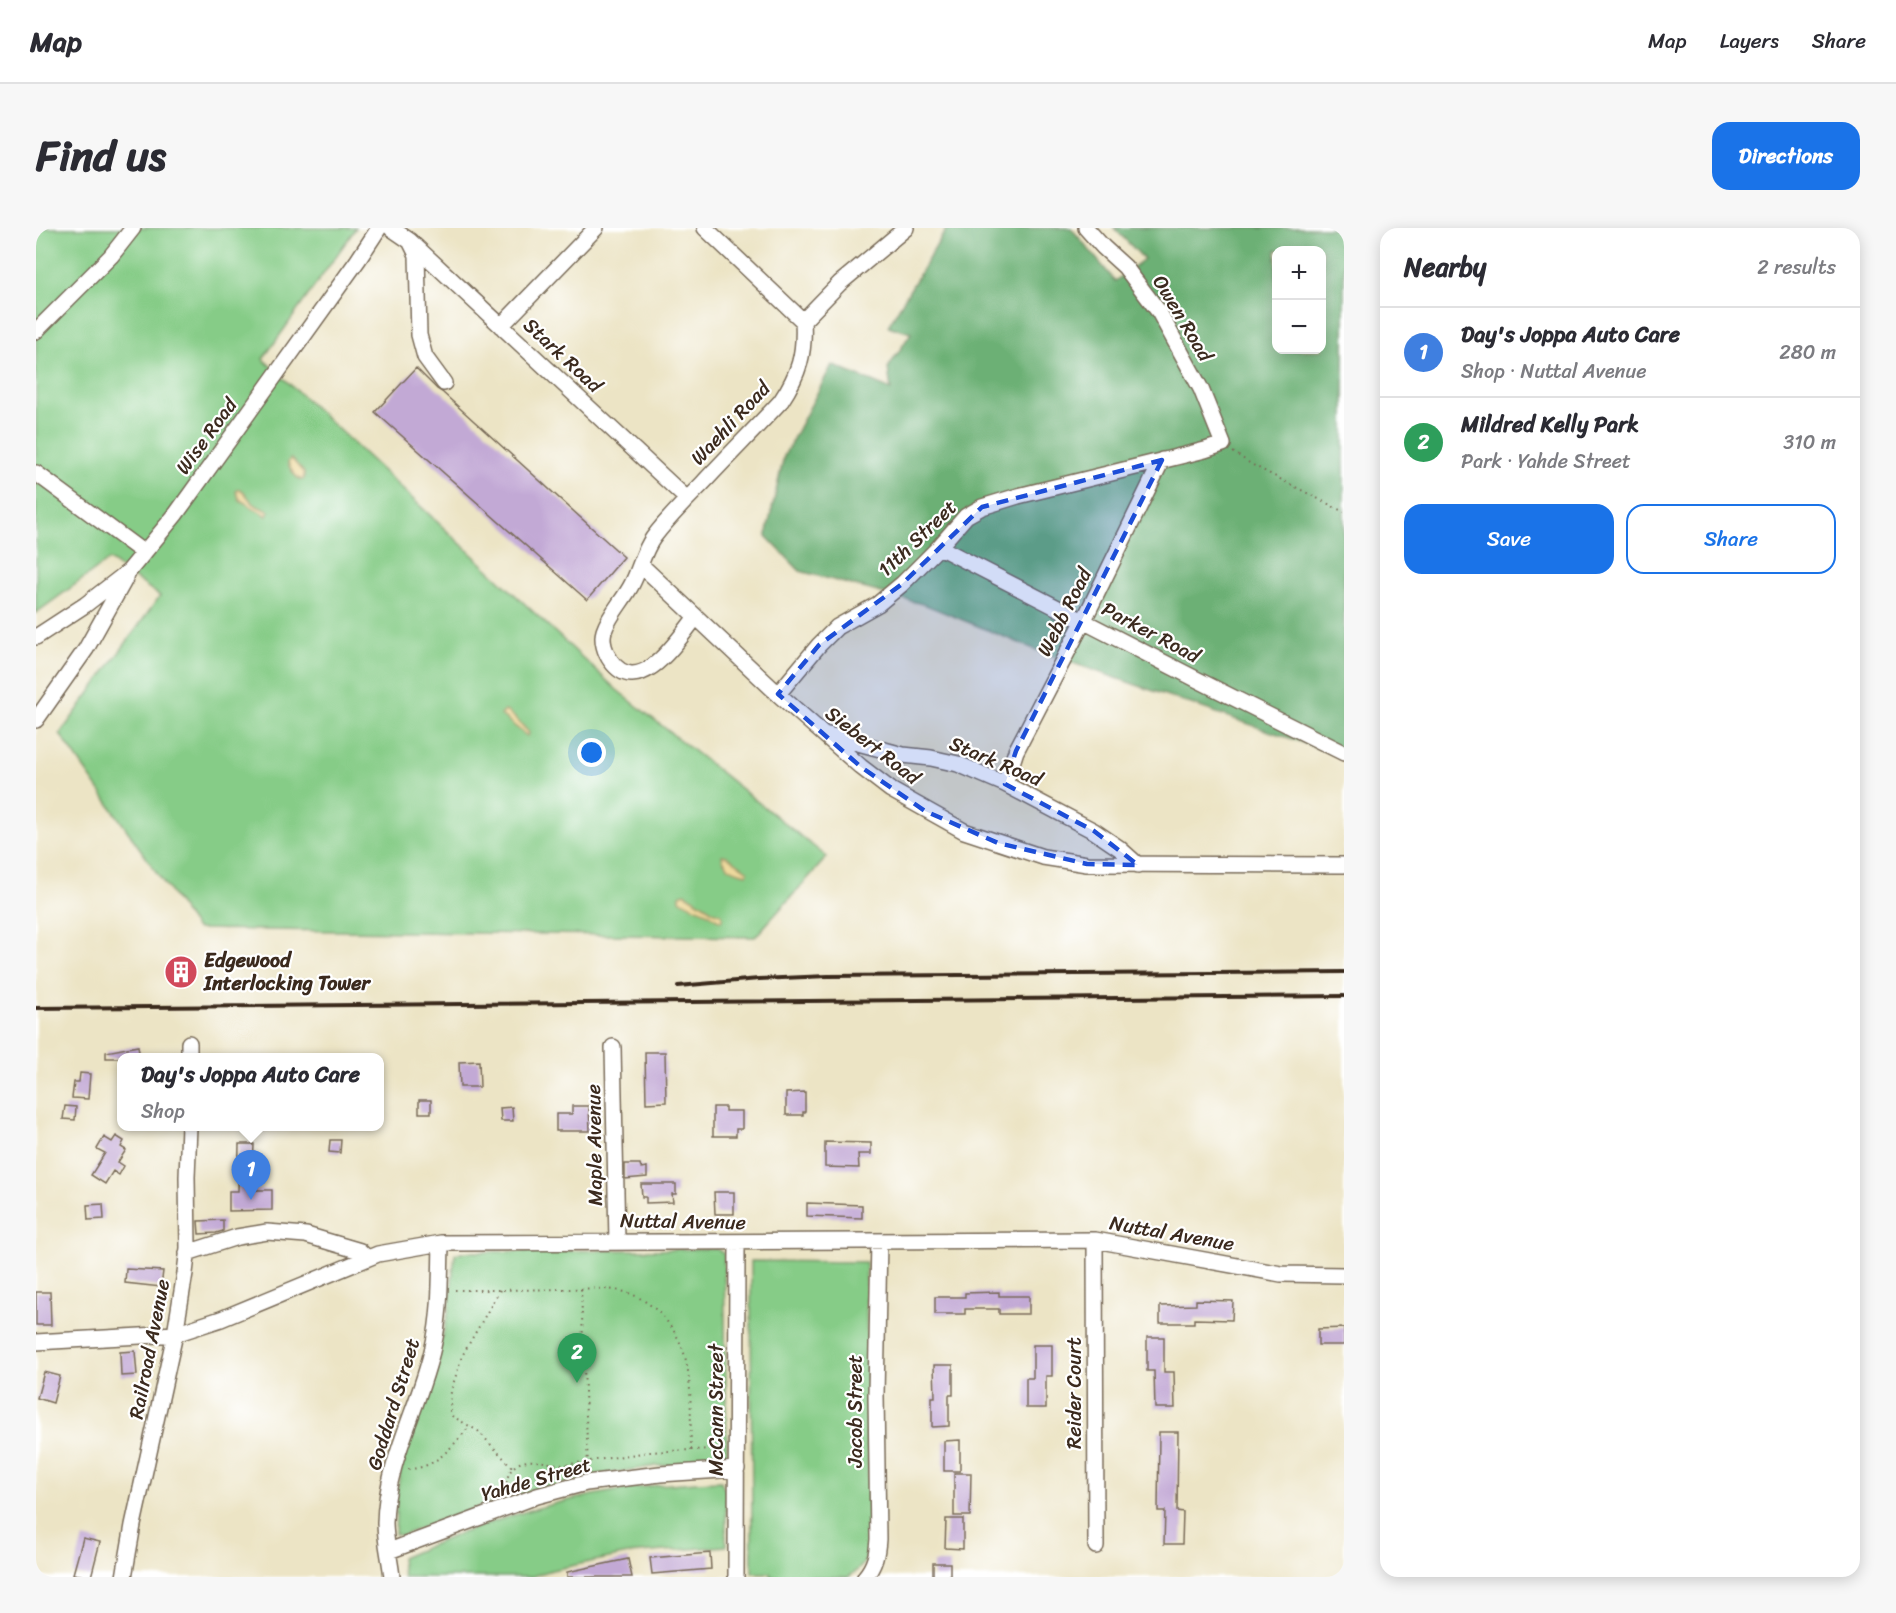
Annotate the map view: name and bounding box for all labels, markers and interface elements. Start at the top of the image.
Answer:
text: Map [30,17,82,66]
text: Map [1648,22,1687,60]
text: Layers [1720,22,1779,60]
text: Share [1812,22,1866,60]
text: Find us [36,119,166,193]
button: Directions [1712,122,1860,190]
text: Nearby [1404,244,1486,290]
map controls [1272,246,1326,354]
button: + [1272,246,1326,300]
text: 2 results [1757,250,1836,285]
street label: Owen Road [1143,268,1223,370]
button: − [1272,300,1326,354]
street label: Stark Road [515,309,612,403]
text: Day's Joppa Auto Care [1461,315,1680,354]
text: 1 [1419,335,1428,370]
text: 280 m [1779,335,1836,370]
text: Shop · Nuttal Avenue [1461,354,1646,389]
street label: Waehli Road [682,372,780,474]
street label: Wise Road [166,389,247,482]
text: Mildred Kelly Park [1461,405,1639,444]
text: 2 [1418,425,1429,460]
text: 310 m [1783,425,1836,460]
text: Park · Yahde Street [1461,444,1631,479]
street label: 11th Street [869,491,966,586]
button: Save [1404,504,1614,574]
button: Share [1626,504,1836,574]
street label: Webb Road [1027,560,1102,663]
street label: Parker Road [1095,592,1208,674]
street label: Siebert Road [817,697,929,795]
street label: Stark Road [944,726,1049,797]
your location [577,738,606,767]
place label: Edgewood Interlocking Tower [203,943,372,1001]
building icon: Edgewood Interlocking Tower [163,954,199,990]
popup [117,1053,384,1131]
text: Day's Joppa Auto Care [141,1055,360,1094]
street label: Maple Avenue [576,1084,613,1206]
text: Shop [141,1094,185,1129]
pin: 1 [232,1150,270,1200]
street label: Nuttal Avenue [620,1203,746,1240]
street label: Nuttal Avenue [1107,1205,1237,1262]
street label: Railroad Avenue [119,1276,180,1422]
street label: Goddard Street [357,1334,430,1475]
pin: 2 [558,1334,596,1383]
street label: Reider Court [1057,1337,1092,1449]
street label: McCann Street [699,1343,734,1476]
street label: Jacob Street [838,1354,873,1468]
street label: Yahde Street [477,1447,595,1512]

